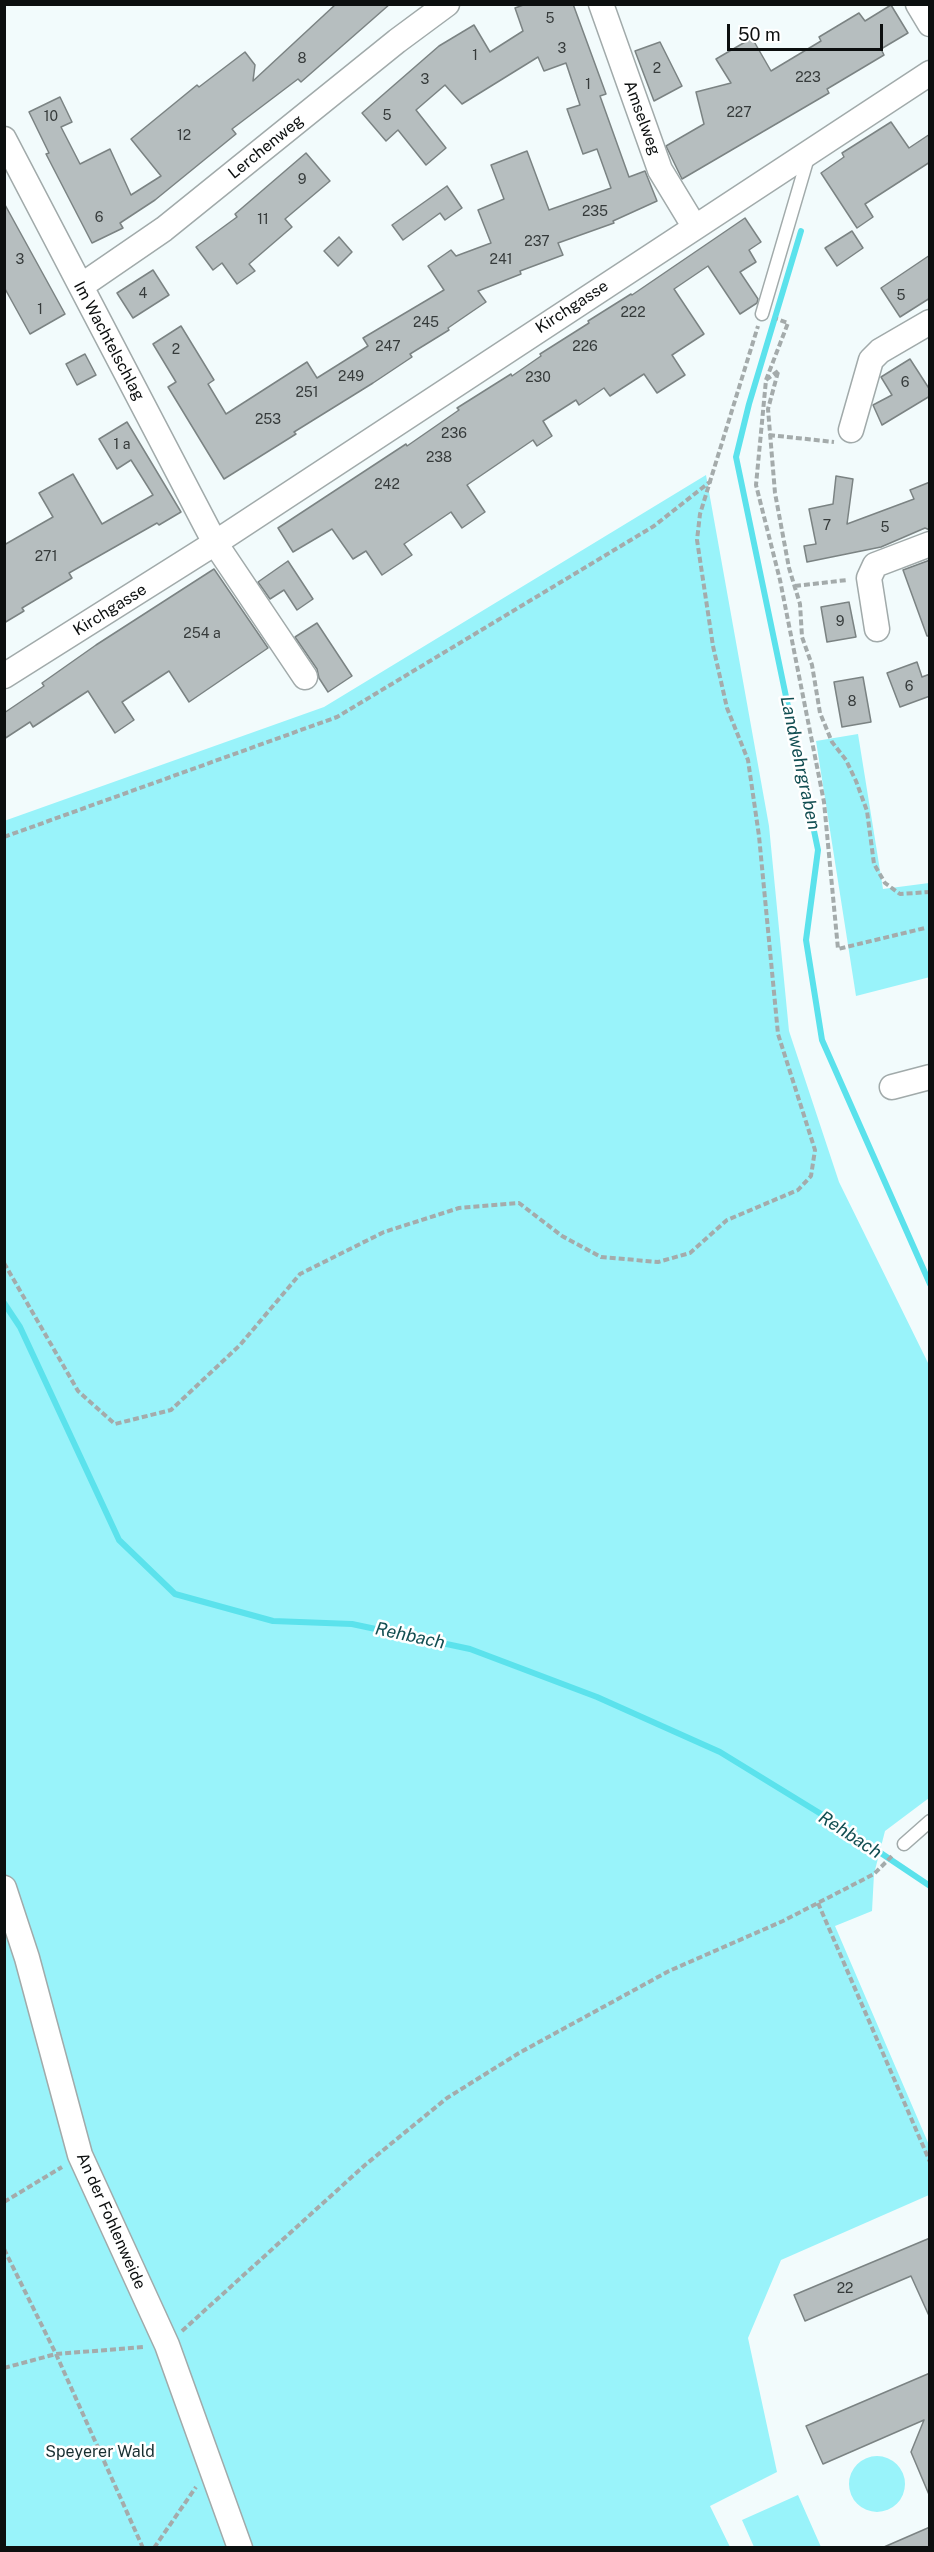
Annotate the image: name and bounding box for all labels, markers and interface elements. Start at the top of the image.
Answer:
house number: 5 [546,11,554,27]
scale bar [730,12,886,50]
text: 50 m [738,24,781,45]
house number: 3 [558,41,566,57]
house number: 1 [472,48,478,64]
house number: 8 [297,51,307,67]
house number: 2 [653,61,661,77]
house number: 223 [795,70,821,86]
house number: 3 [421,72,429,88]
house number: 1 [585,77,591,93]
street label: Amselweg [620,78,664,158]
house number: 227 [726,105,752,121]
house number: 5 [383,108,391,124]
house number: 10 [44,109,58,125]
street label: Lerchenweg [225,111,307,183]
house number: 12 [177,128,191,144]
house number: 9 [298,172,306,188]
house number: 235 [582,204,608,220]
house number: 6 [95,210,103,226]
house number: 11 [257,212,269,228]
house number: 237 [524,234,550,250]
house number: 3 [16,252,24,268]
house number: 241 [490,252,512,268]
street label: Kirchgasse [532,276,612,338]
street label: Im Wachtelschlag [69,278,149,404]
house number: 4 [139,286,147,302]
house number: 5 [897,288,905,304]
house number: 1 [37,302,43,318]
house number: 222 [620,305,646,321]
house number: 245 [413,315,439,331]
house number: 247 [375,339,401,355]
house number: 226 [572,339,598,355]
house number: 2 [172,342,180,358]
house number: 249 [338,369,364,385]
house number: 230 [525,370,551,386]
house number: 6 [901,375,909,391]
house number: 251 [295,385,319,401]
house number: 253 [255,412,281,428]
house number: 236 [441,426,467,442]
house number: 1 a [114,437,130,453]
house number: 238 [426,450,452,466]
house number: 242 [374,477,400,493]
house number: 7 [823,518,831,534]
house number: 5 [881,520,889,536]
house number: 271 [35,549,57,565]
street label: Kirchgasse [70,580,150,640]
house number: 9 [836,614,844,630]
house number: 254 a [183,626,221,642]
house number: 6 [905,679,913,695]
water label: Landwehrgraben [775,694,825,832]
house number: 8 [847,694,857,710]
water label: Rehbach [373,1618,447,1654]
water label: Rehbach [814,1807,886,1863]
street label: An der Fohlenweide [72,2150,150,2292]
house number: 22 [837,2281,853,2297]
park label: Speyerer Wald [45,2442,155,2462]

